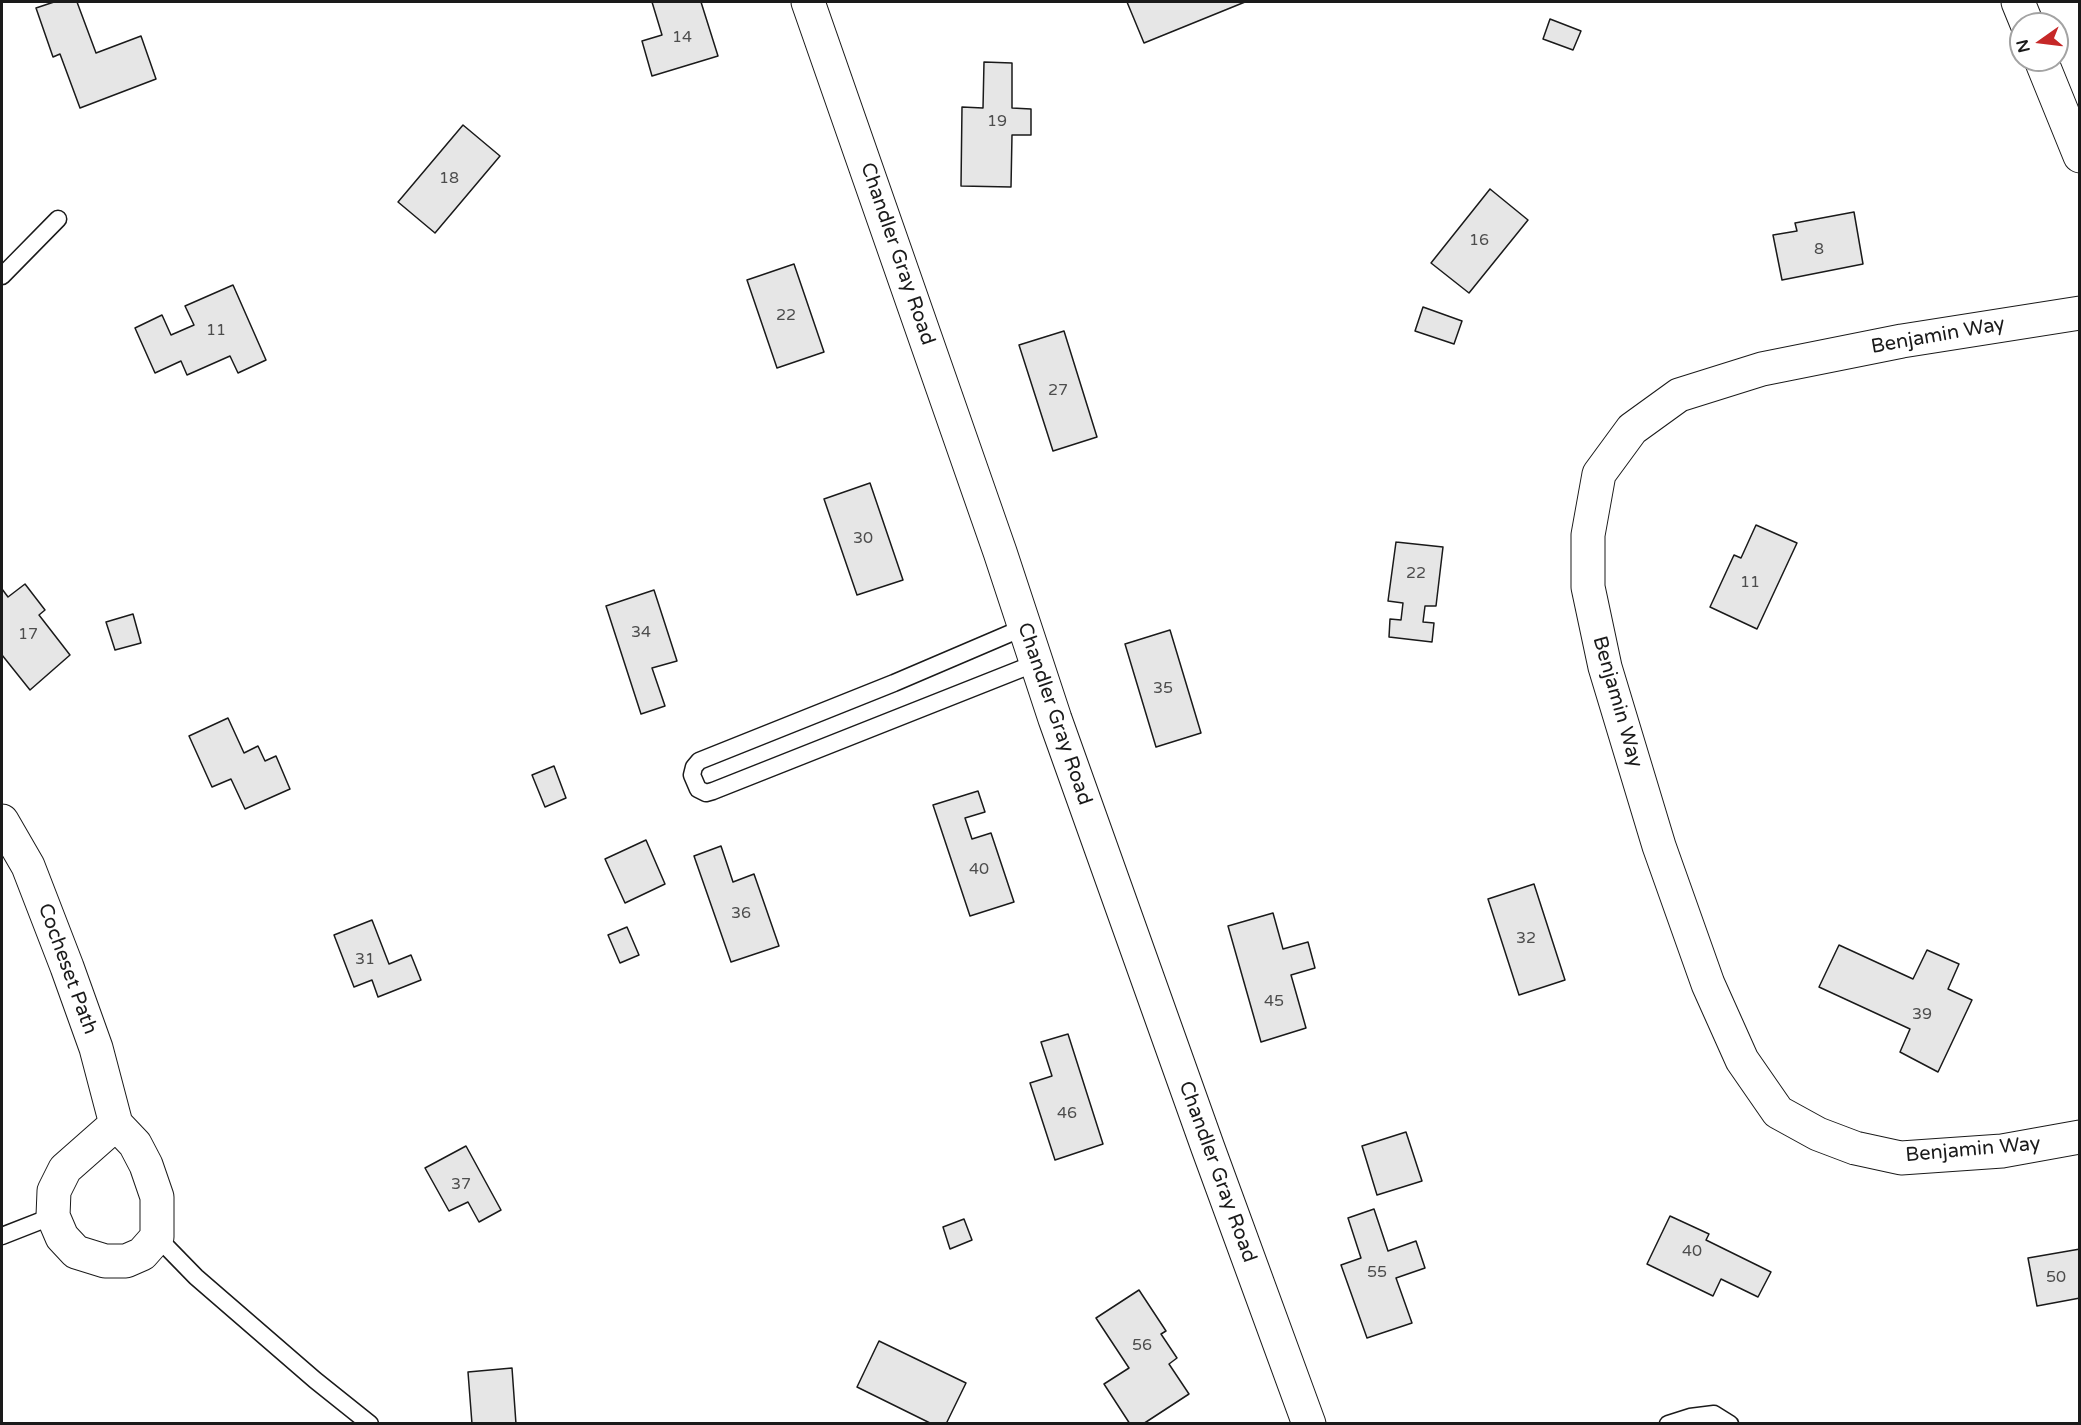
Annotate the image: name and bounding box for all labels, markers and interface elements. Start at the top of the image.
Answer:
north arrow [2009,12,2069,72]
house number: 14 [672,28,692,48]
text: N [2012,37,2035,55]
house number: 19 [987,112,1007,132]
street label: Chandler Gray Road [855,160,939,348]
house number: 18 [439,169,459,189]
house number: 16 [1469,231,1489,251]
house number: 8 [1814,240,1824,260]
house number: 22 [776,306,796,326]
street label: Benjamin Way [1869,312,2007,360]
house number: 11 [206,321,226,341]
house number: 27 [1048,381,1068,401]
house number: 30 [853,529,873,549]
house number: 22 [1406,564,1426,584]
house number: 11 [1740,573,1760,593]
street label: Chandler Gray Road [1012,620,1096,808]
house number: 34 [631,623,651,643]
house number: 17 [18,625,38,645]
street label: Benjamin Way [1587,634,1647,770]
house number: 35 [1153,679,1173,699]
house number: 40 [969,860,989,880]
street label: Cocheset Path [32,900,102,1038]
house number: 36 [731,904,751,924]
house number: 32 [1516,929,1536,949]
house number: 31 [355,950,375,970]
house number: 45 [1264,992,1284,1012]
house number: 39 [1912,1005,1932,1025]
street label: Chandler Gray Road [1173,1078,1261,1266]
house number: 46 [1057,1104,1077,1124]
street label: Benjamin Way [1904,1132,2042,1168]
house number: 37 [451,1175,471,1195]
house number: 40 [1682,1242,1702,1262]
house number: 55 [1367,1263,1387,1283]
house number: 50 [2046,1268,2066,1288]
house number: 56 [1132,1336,1152,1356]

